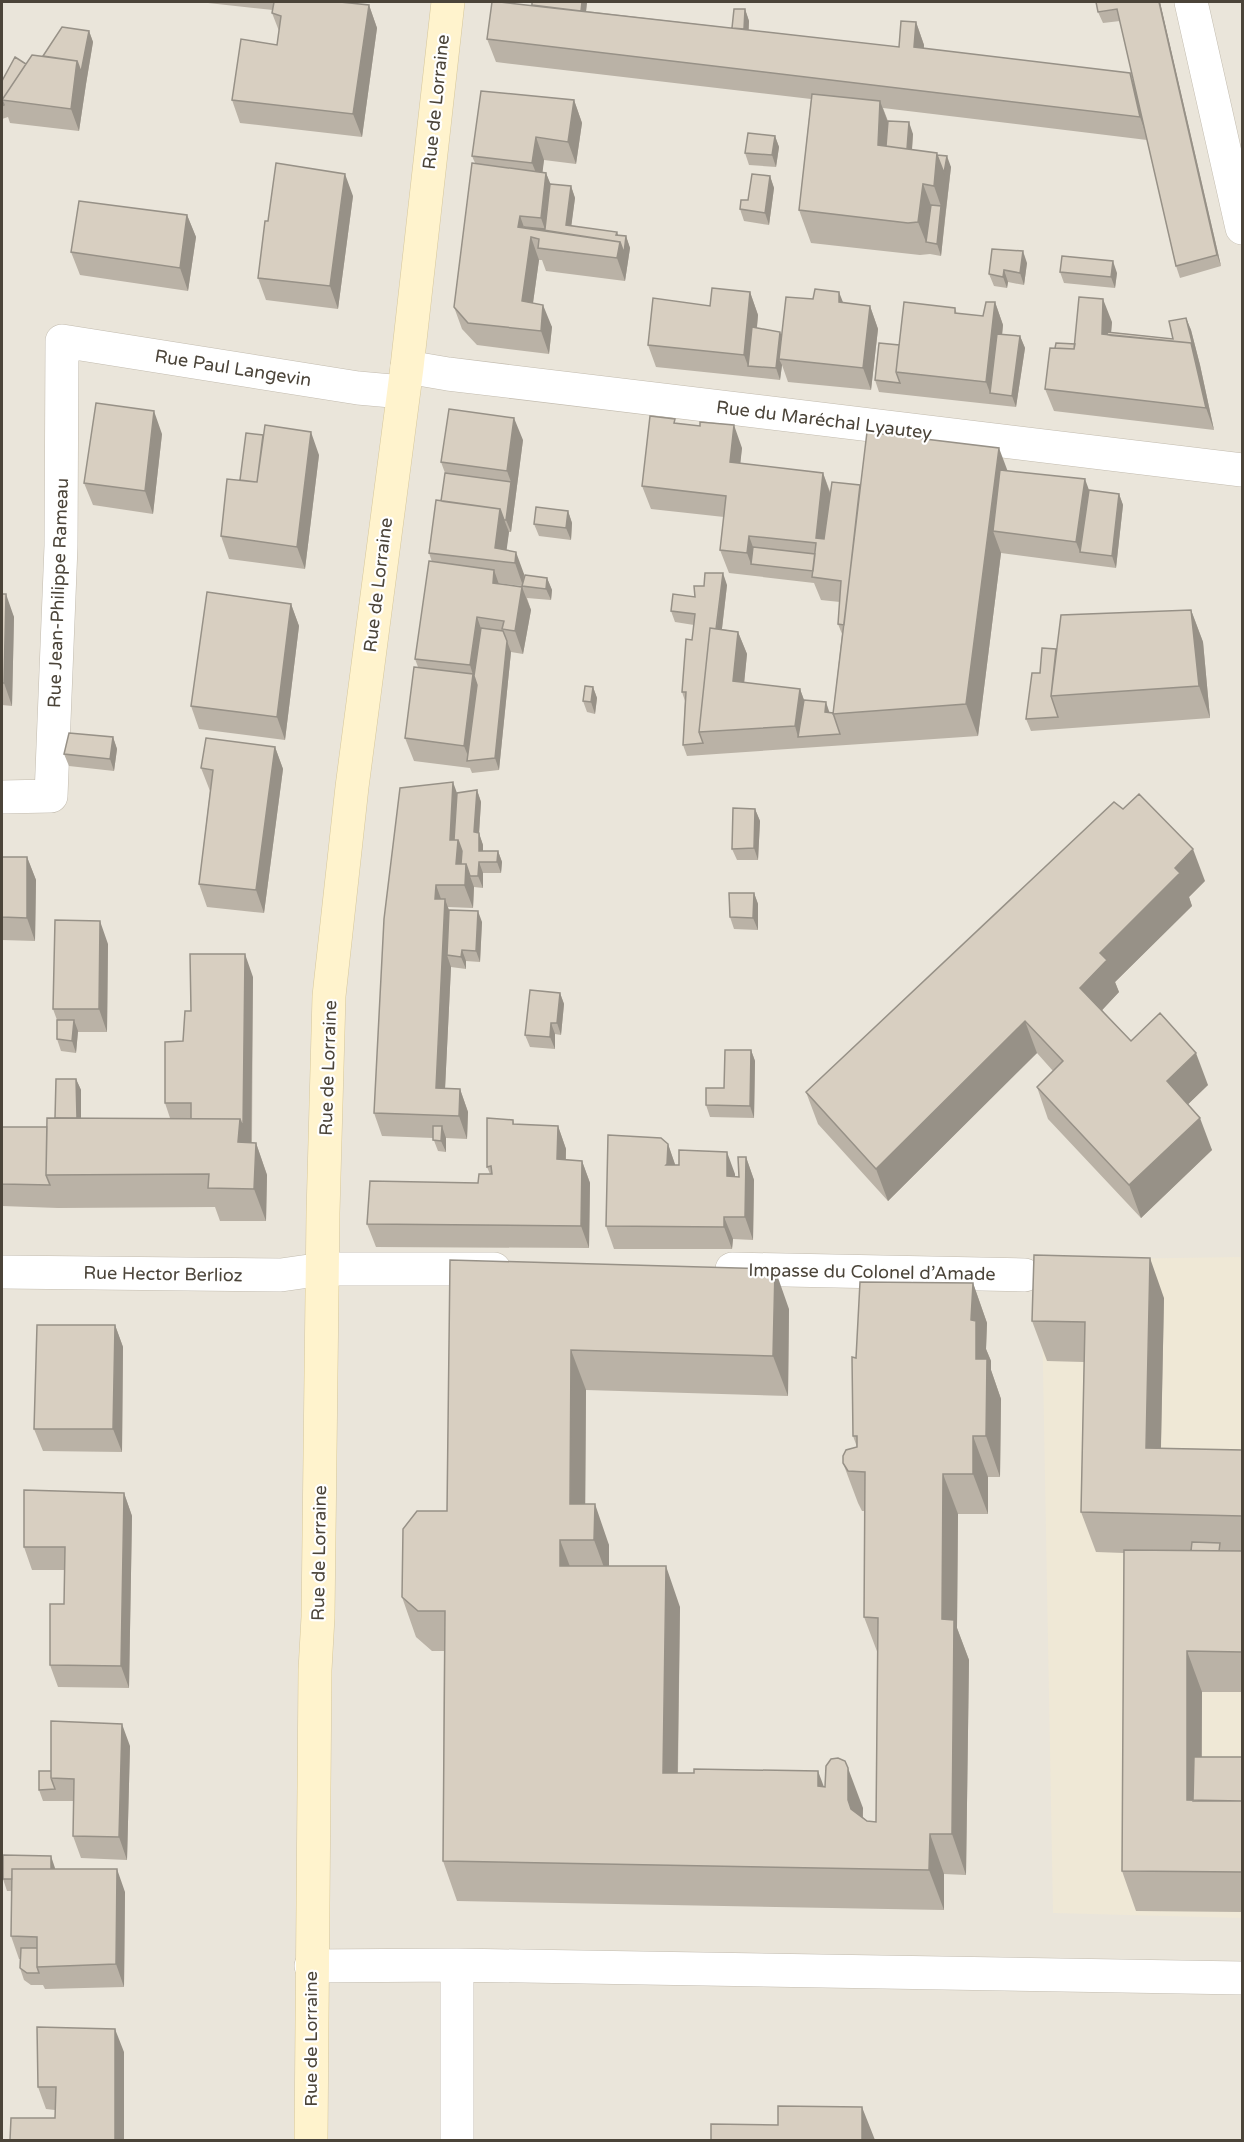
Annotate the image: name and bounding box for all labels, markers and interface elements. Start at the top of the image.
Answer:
street label: Rue de Lorraine [418,33,454,171]
street label: Rue Paul Langevin [153,345,313,391]
street label: Rue du Maréchal Lyautey [715,396,933,444]
street label: Rue Jean-Philippe Rameau [43,478,73,708]
street label: Rue de Lorraine [359,516,397,654]
street label: Rue de Lorraine [315,1000,341,1136]
street label: Impasse du Colonel d’Amade [748,1259,996,1285]
street label: Rue Hector Berlioz [83,1262,243,1286]
street label: Rue de Lorraine [307,1485,331,1621]
street label: Rue de Lorraine [300,1971,322,2107]

